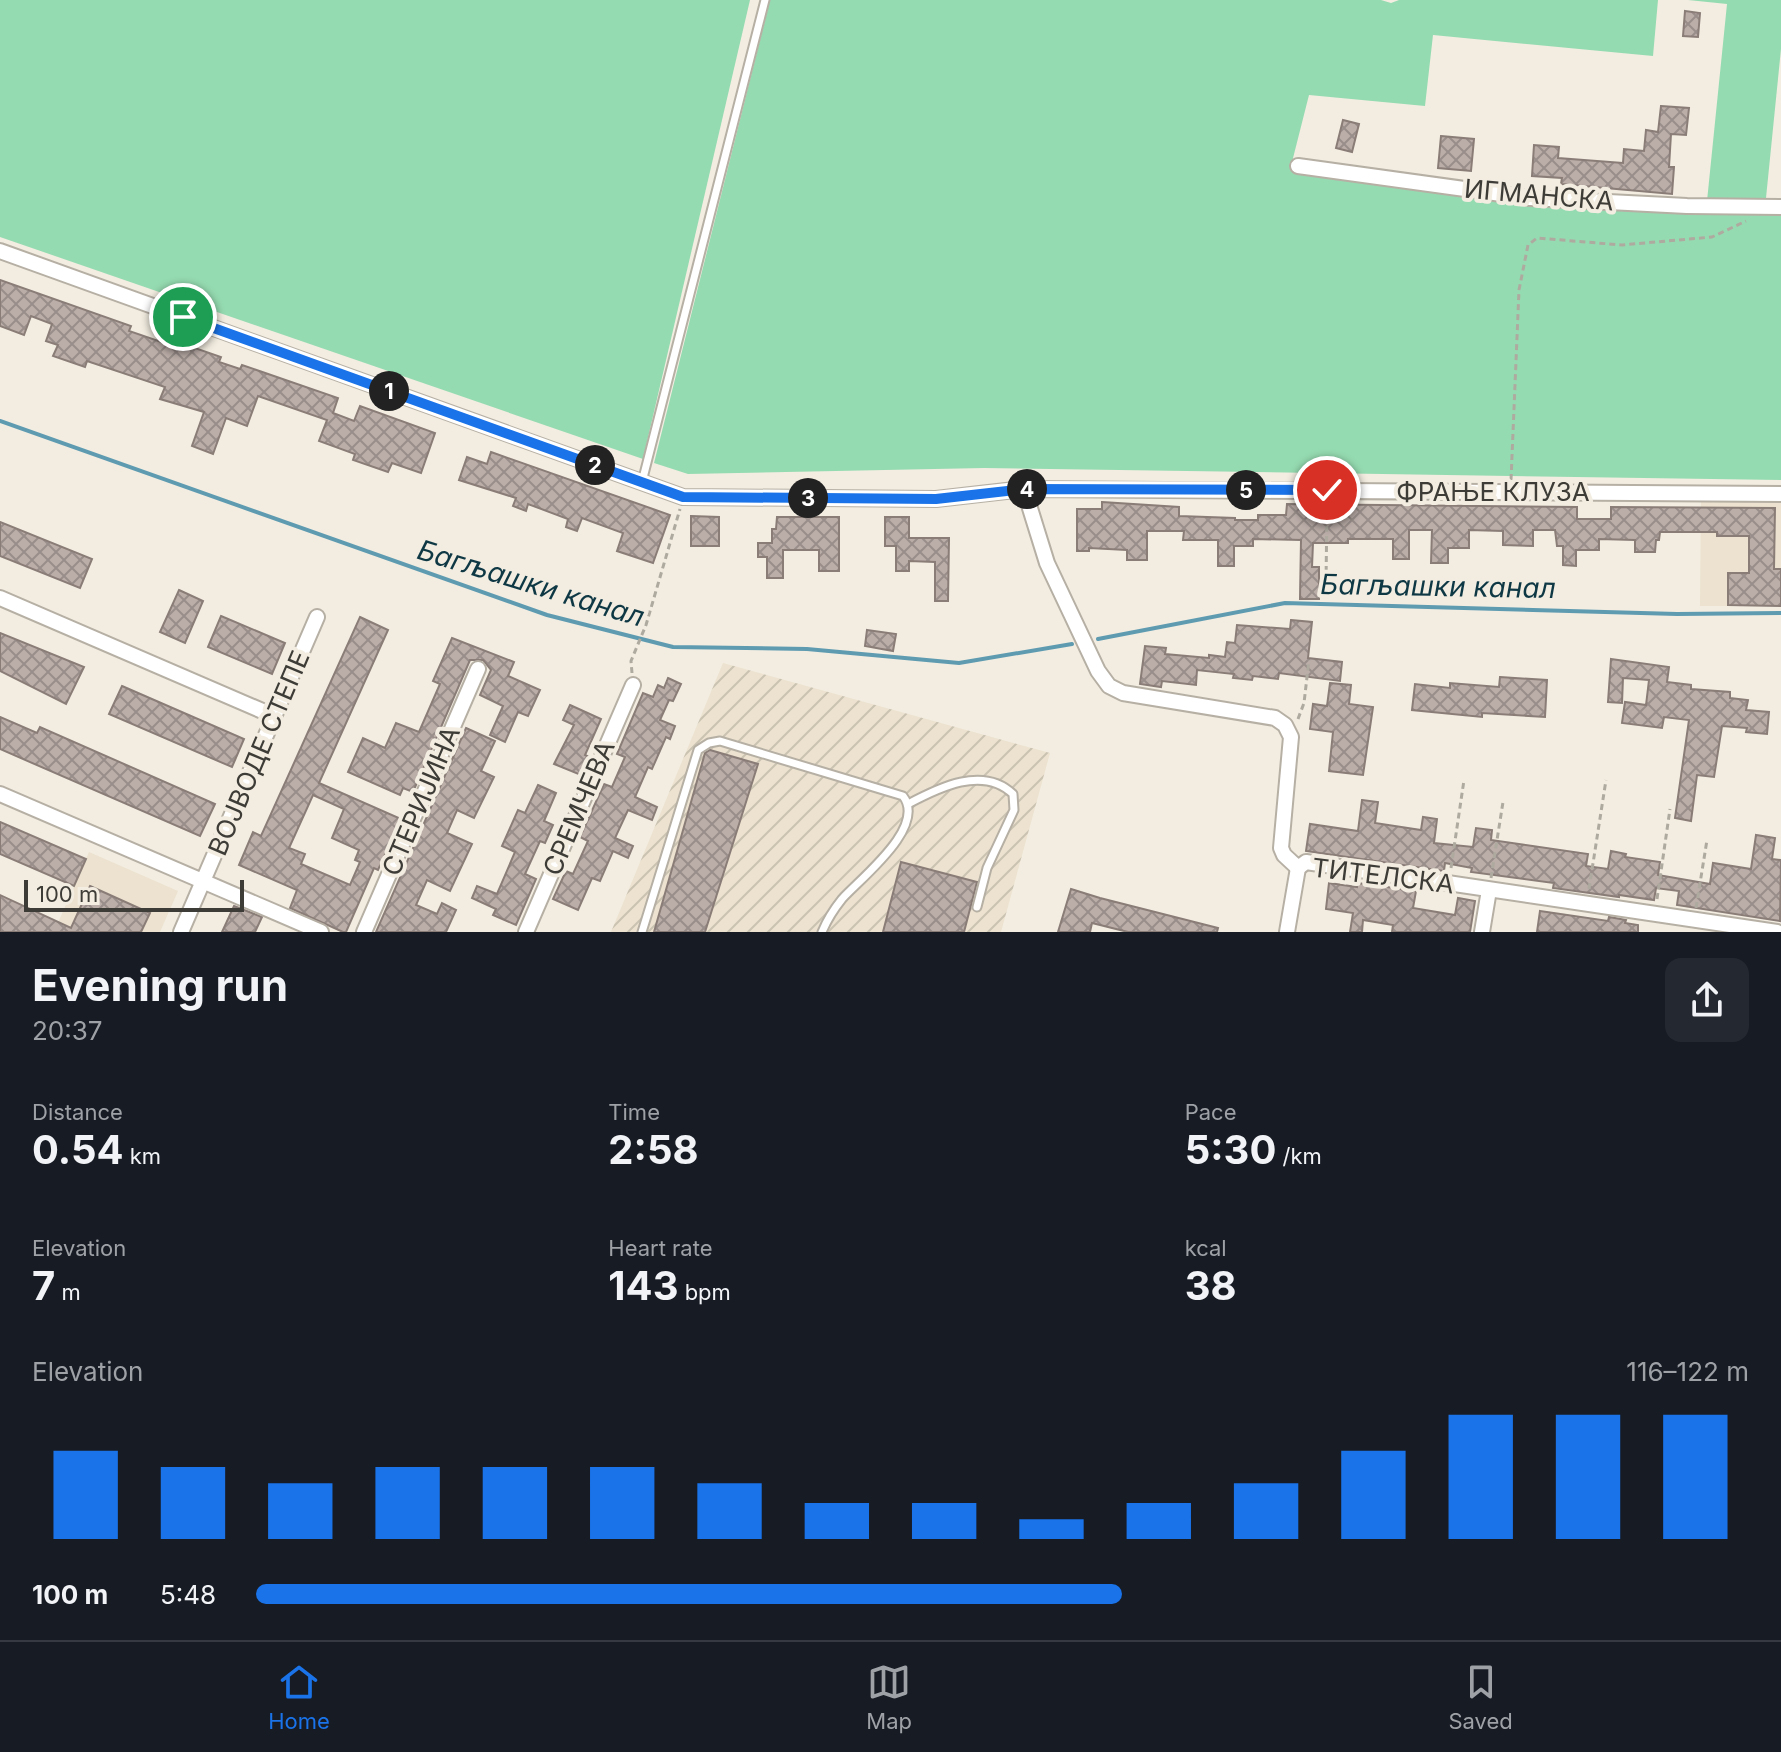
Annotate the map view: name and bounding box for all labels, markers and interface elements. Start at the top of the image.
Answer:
street label: ИГМАНСКА [1463,173,1615,216]
pin [149,283,217,351]
icon: arrive [161,295,205,339]
pin: 1 [369,371,409,411]
text: 1 [384,378,394,404]
pin: 2 [575,445,615,485]
text: 2 [588,452,602,478]
pin [1293,456,1361,524]
icon: check [1305,468,1349,512]
pin: 4 [1007,469,1047,509]
pin: 5 [1226,470,1266,510]
text: 4 [1020,476,1034,502]
street label: ФРАЊЕ КЛУЗА [1396,476,1590,507]
text: 5 [1239,477,1253,503]
pin: 3 [788,478,828,518]
text: 3 [801,485,815,511]
water label: Багљашки канал [413,532,649,634]
water label: Багљашки канал [1320,567,1556,605]
street label: ВОЈВОДЕ СТЕПЕ [201,646,316,860]
street label: СТЕРИЈИНА [375,721,466,880]
street label: СРЕМЧЕВА [536,736,621,880]
street label: ТИТЕЛСКА [1310,851,1456,900]
scale bar [24,876,244,912]
text: 100 m [36,881,98,907]
text: Evening run [32,958,288,1012]
button: share [1665,958,1749,1042]
text: 20:37 [32,1015,103,1046]
text: Distance [32,1099,123,1125]
text: Time [608,1099,660,1125]
text: Pace [1185,1099,1236,1125]
text: 0.54 [32,1125,124,1174]
text: 2:58 [608,1125,698,1174]
text: 5:30 [1185,1125,1276,1174]
text: km [124,1143,161,1169]
text: /km [1276,1143,1322,1169]
text: Elevation [32,1235,126,1261]
text: Heart rate [608,1235,713,1261]
text: kcal [1185,1235,1227,1261]
text: 7 [32,1261,55,1310]
text: 143 [608,1261,678,1310]
text: 38 [1185,1261,1237,1310]
text: m [55,1279,81,1305]
text: bpm [678,1279,731,1305]
text: Elevation [32,1356,143,1387]
text: 116–122 m [1626,1356,1749,1387]
text: 100 m [32,1579,108,1610]
text: 5:48 [160,1579,216,1610]
tab: Home [268,1660,330,1734]
tab: Map [866,1660,912,1734]
tab: Saved [1448,1660,1513,1734]

